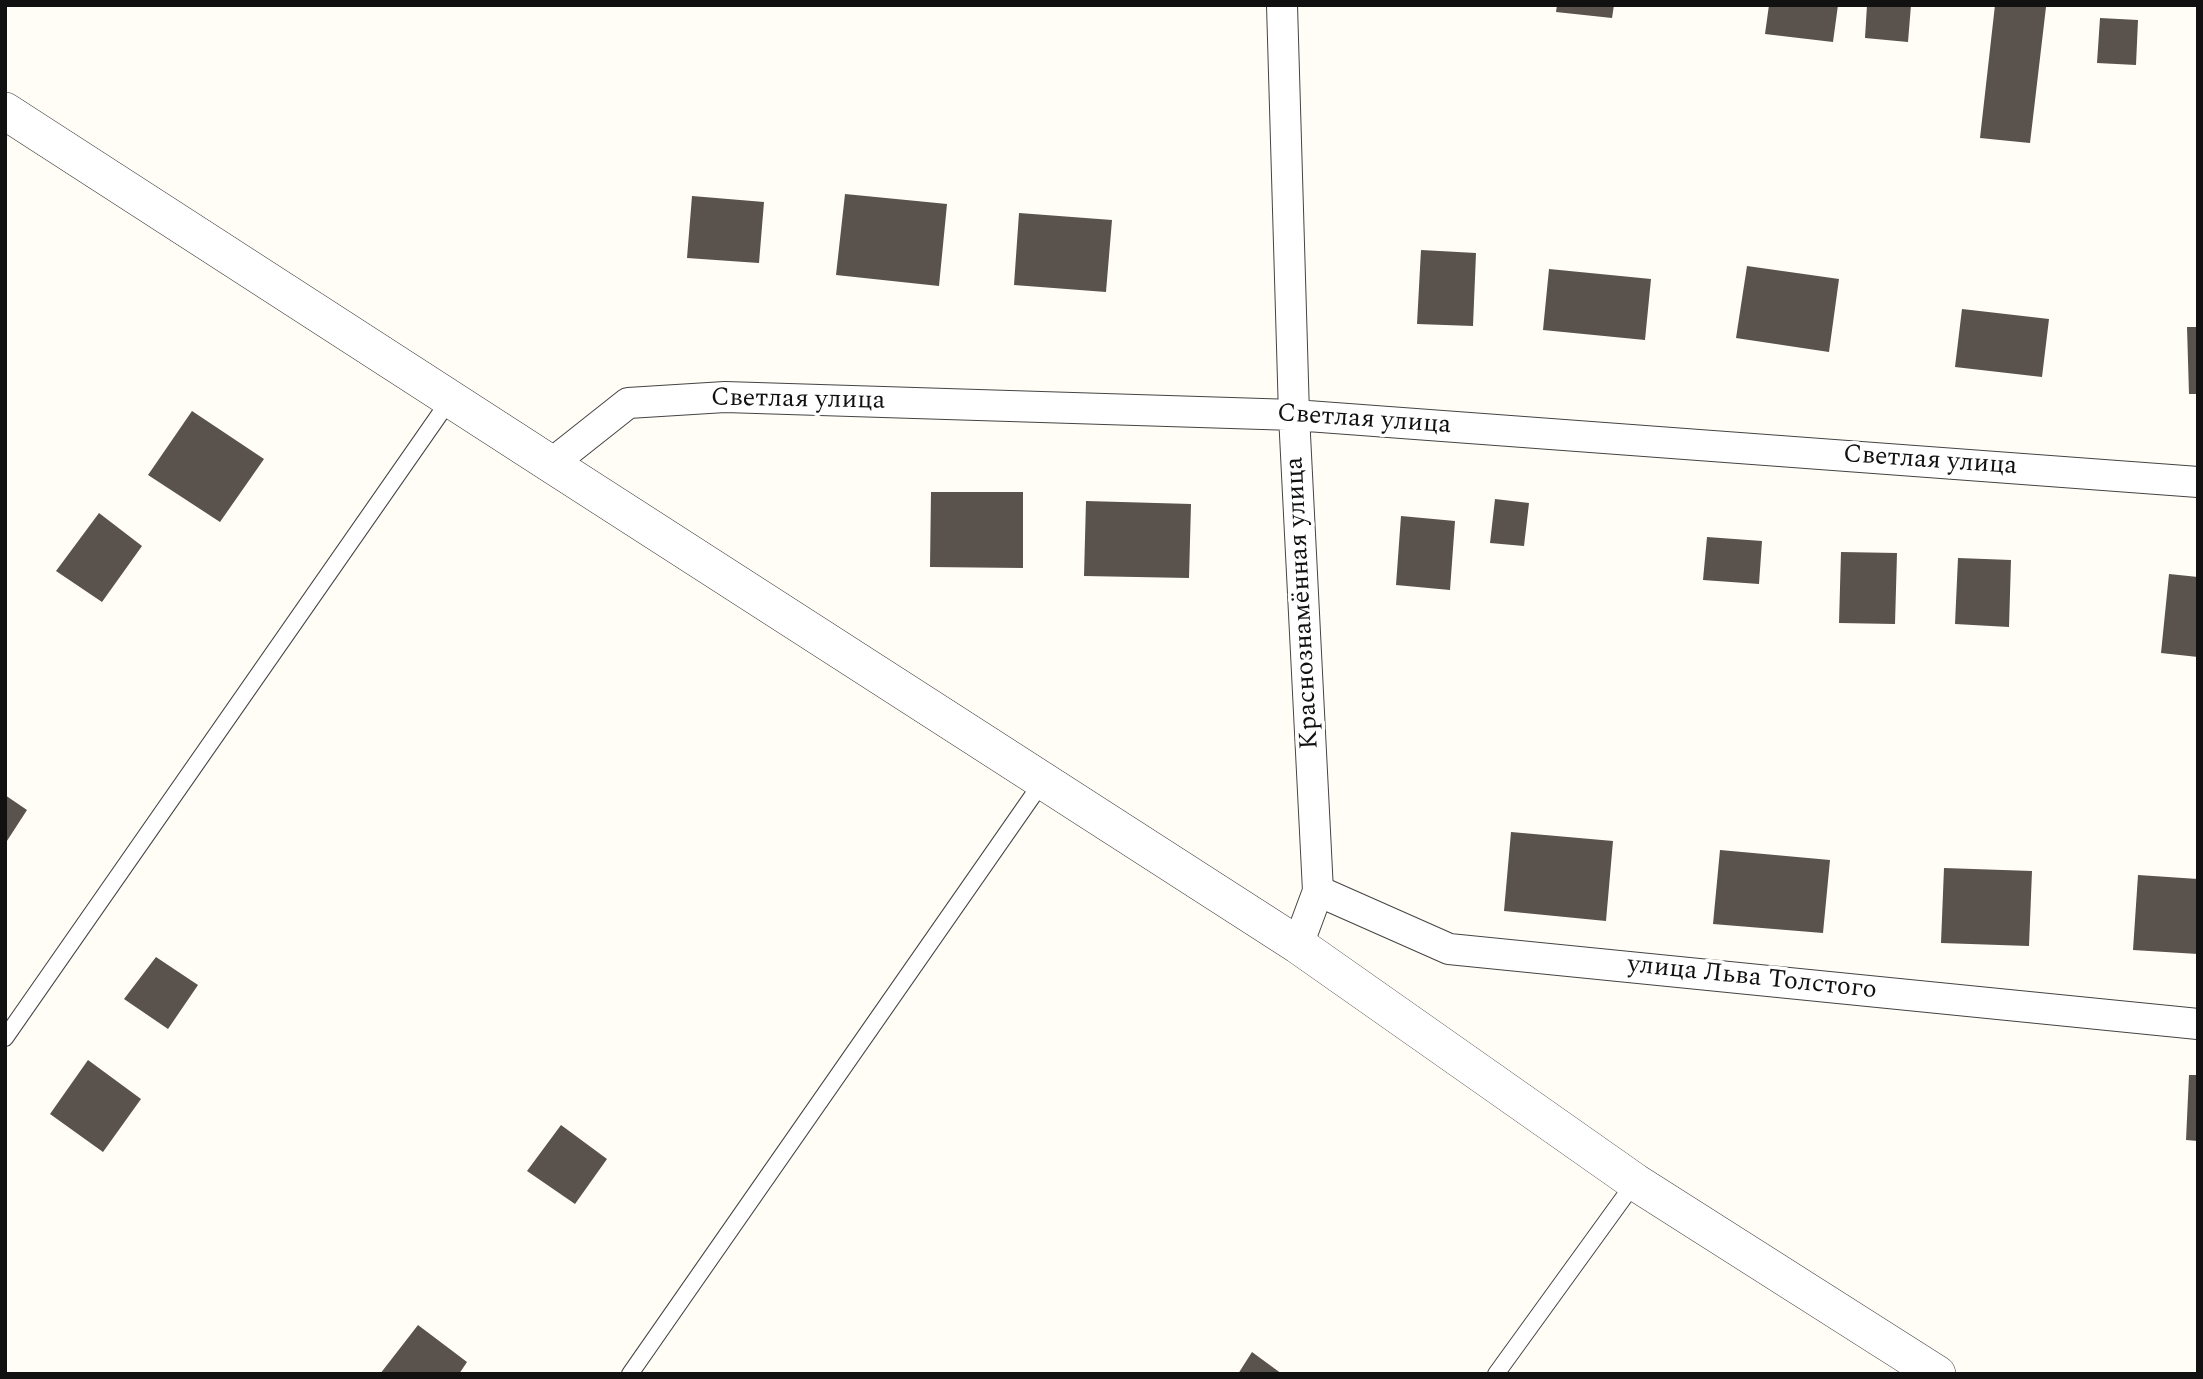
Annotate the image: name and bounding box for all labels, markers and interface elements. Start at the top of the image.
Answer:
street label: Светлая улица [711,384,885,418]
street label: Светлая улица [1276,399,1452,443]
street label: Светлая улица [1842,440,2018,484]
street label: Краснознамённая улица [1281,456,1327,750]
street label: улица Льва Толстого [1626,950,1878,1008]

